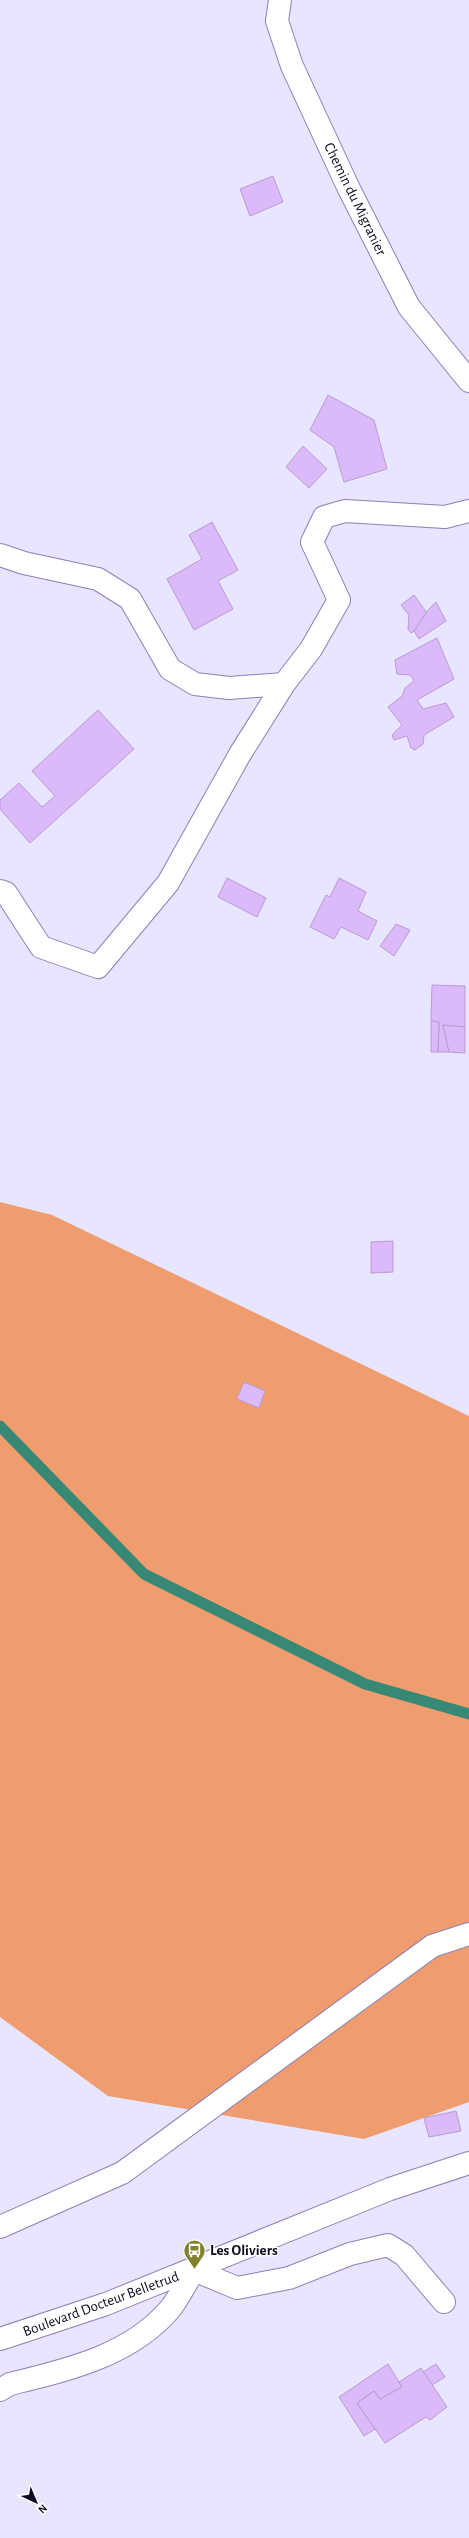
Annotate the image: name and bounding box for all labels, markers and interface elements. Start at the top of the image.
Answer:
street label: Chemin du Migranier [321,140,389,258]
bus stop icon: Les Oliviers [181,2237,207,2270]
place label: Les Oliviers [210,2243,278,2258]
street label: Boulevard Docteur Belletrud [21,2269,181,2339]
north arrow [16,2482,56,2522]
text: N [36,2502,49,2515]

